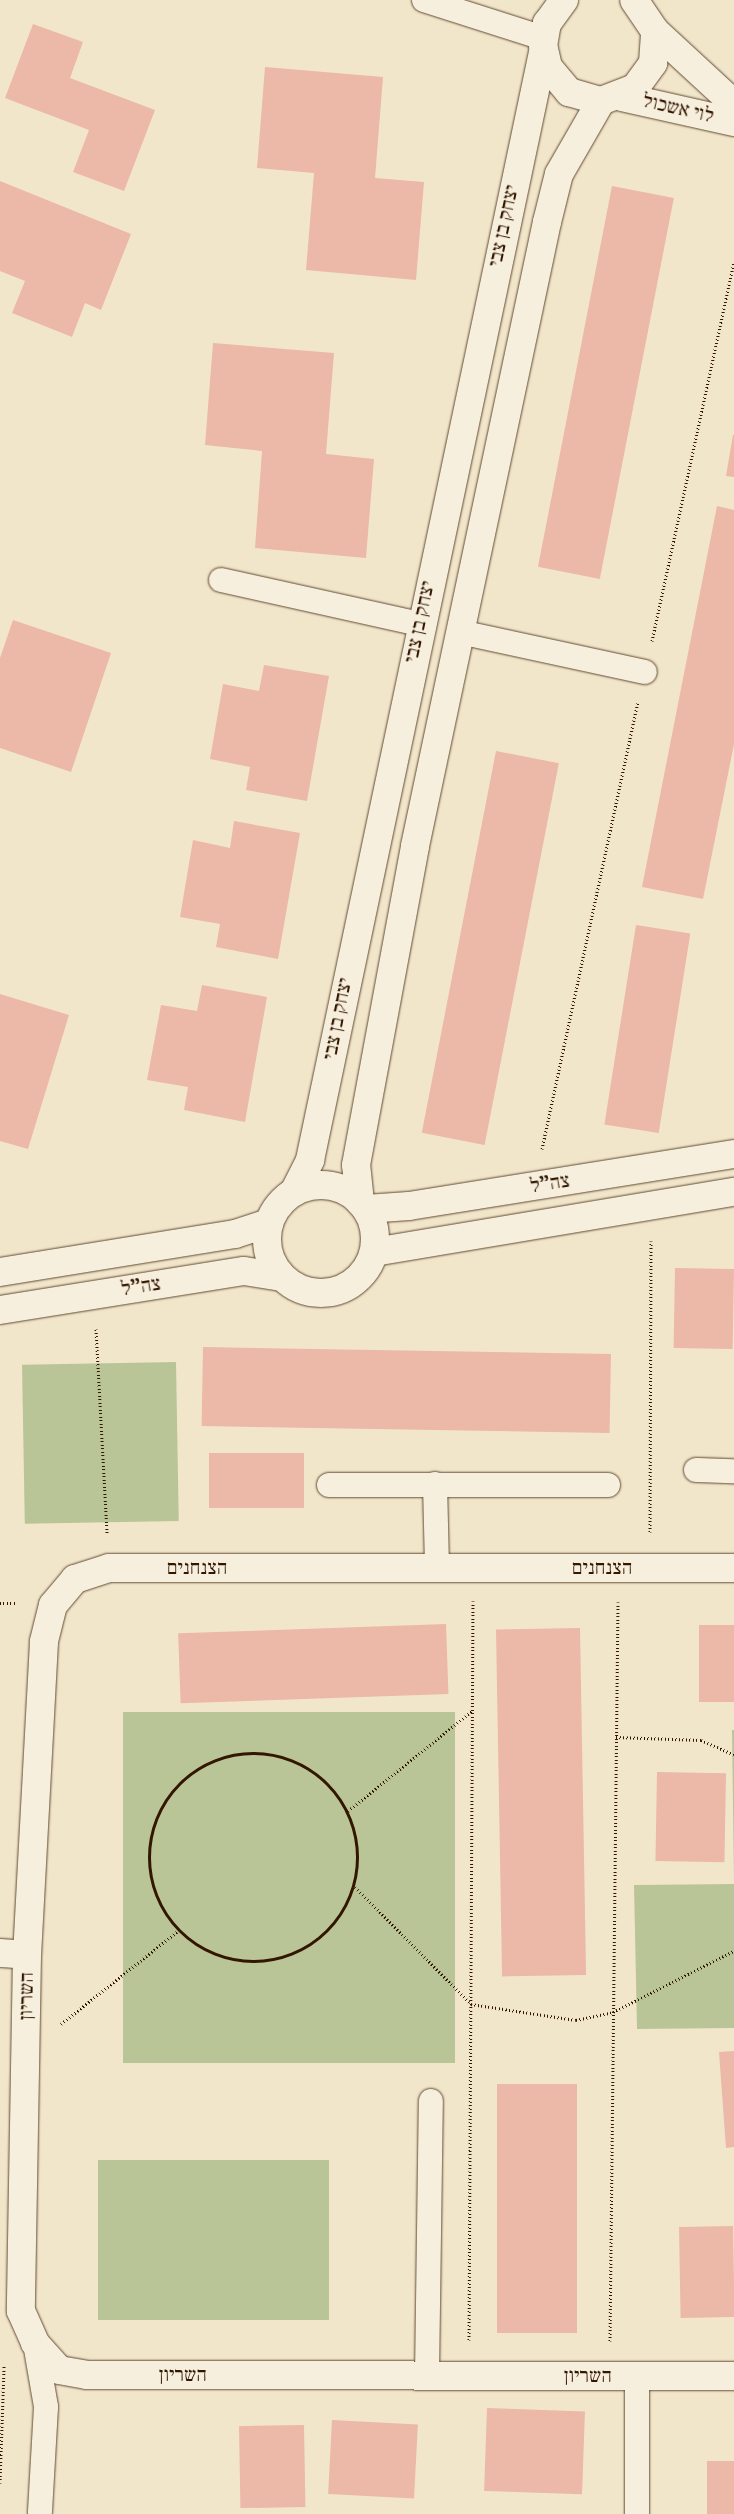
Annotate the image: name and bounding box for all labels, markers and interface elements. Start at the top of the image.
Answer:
street label: לוי אשכול [640,89,716,129]
street label: יצחק בן צבי [484,183,524,269]
street label: יצחק בן צבי [400,579,440,665]
street label: יצחק בן צבי [318,976,358,1062]
street label: צה"ל [528,1169,572,1199]
street label: צה"ל [119,1272,163,1302]
street label: הצנחנים [167,1556,227,1580]
street label: הצנחנים [572,1556,632,1580]
street label: השריון [15,1972,39,2020]
street label: השריון [159,2363,207,2387]
street label: השריון [564,2364,612,2388]

